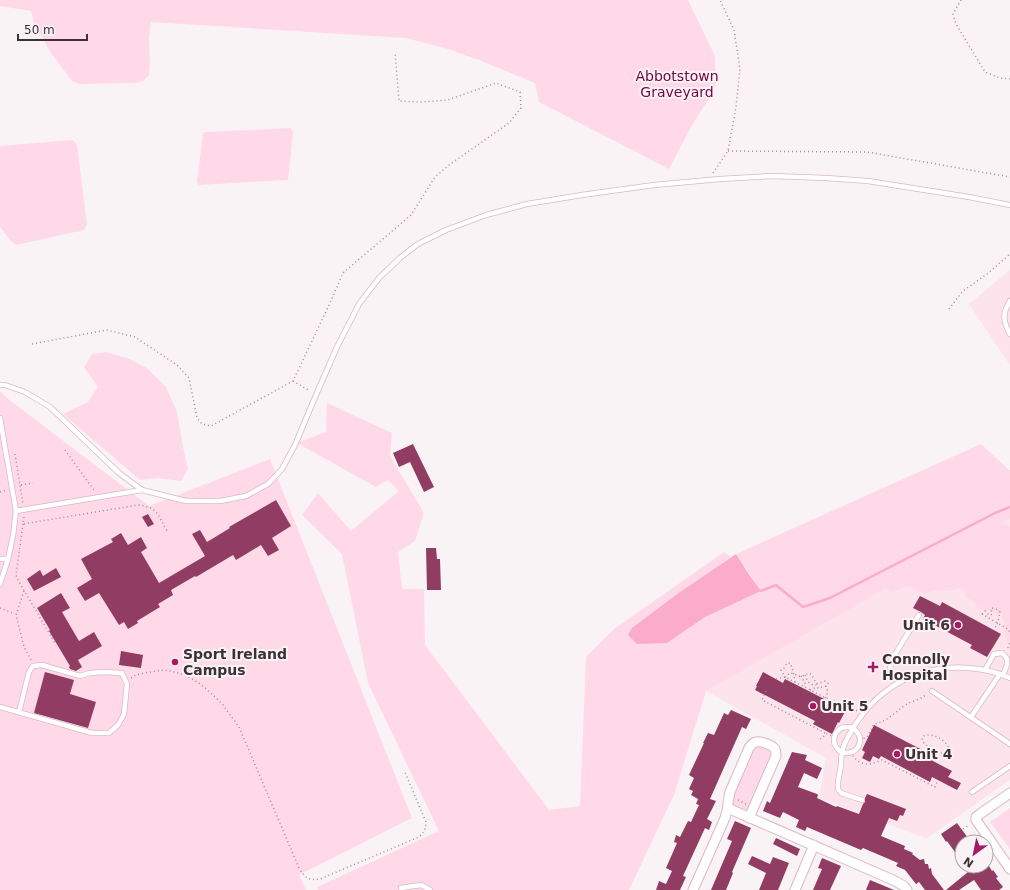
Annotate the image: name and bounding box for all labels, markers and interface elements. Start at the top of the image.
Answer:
scale bar [18,16,87,42]
text: 50 m [24,23,55,37]
park label: Abbotstown Graveyard [635,68,719,100]
place label: Unit 6 [903,617,950,633]
marker: Unit 6 [953,620,963,630]
place label: Sport Ireland Campus [183,646,287,678]
place label: Connolly Hospital [882,651,950,683]
marker: Sport Ireland Campus [170,657,180,667]
marker: Connolly Hospital [867,661,879,673]
place label: Unit 5 [821,698,868,714]
marker: Unit 5 [808,701,818,711]
place label: Unit 4 [905,746,953,762]
marker: Unit 4 [892,749,902,759]
north arrow [954,834,994,874]
text: N [961,854,976,870]

